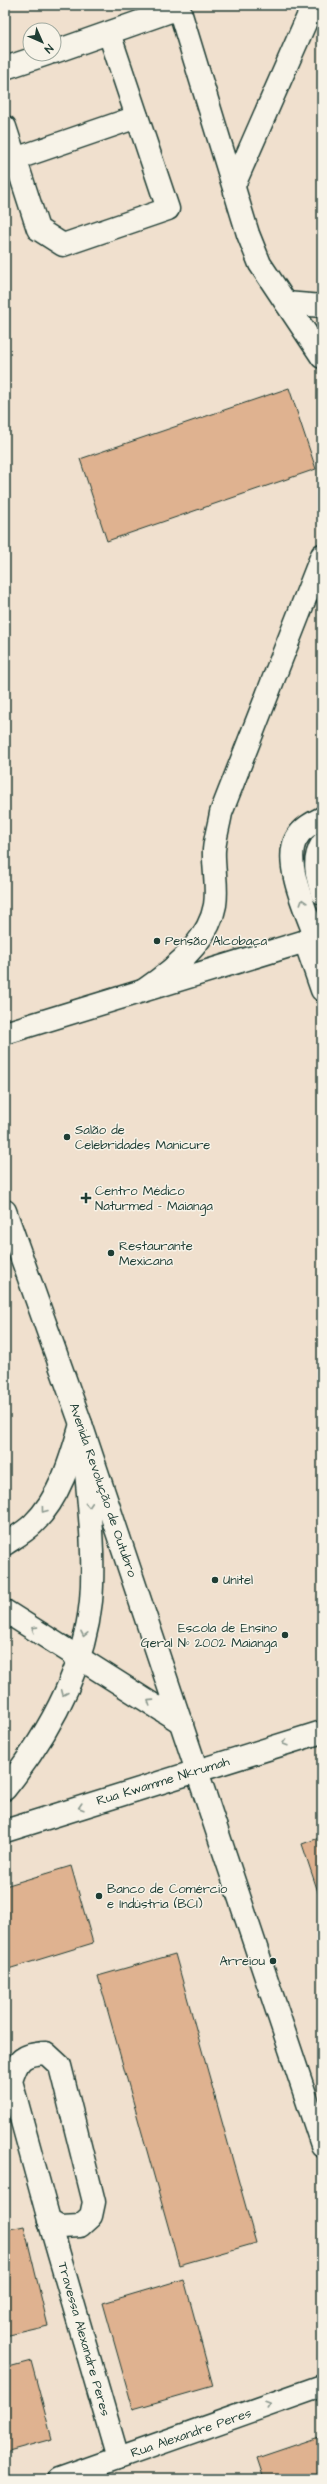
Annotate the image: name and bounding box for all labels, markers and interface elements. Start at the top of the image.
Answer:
north arrow [22,22,62,62]
text: N [41,41,56,57]
one-way arrow [299,898,308,905]
place label: Pensão Alcobaça [165,932,268,950]
marker: Pensão Alcobaça [152,936,162,946]
place label: Salão de Celebridades Manicure [75,1121,210,1154]
marker: Salão de Celebridades Manicure [62,1132,72,1142]
place label: Centro Médico Naturmed - Maianga [95,1182,213,1216]
marker: Centro Médico Naturmed - Maianga [80,1192,92,1204]
place label: Restaurante Mexicana [119,1237,193,1270]
marker: Restaurante Mexicana [106,1248,116,1258]
street label: Avenida Revolução de Outubro [65,1400,142,1580]
one-way arrow [84,1502,93,1508]
one-way arrow [42,1506,49,1513]
place label: Unitel [223,1571,253,1589]
marker: Unitel [210,1575,220,1585]
place label: Escola de Ensino Geral Nº 2002 Maianga [141,1619,278,1653]
one-way arrow [31,1626,38,1634]
marker: Escola de Ensino Geral Nº 2002 Maianga [280,1630,290,1640]
one-way arrow [80,1631,89,1637]
one-way arrow [61,1690,69,1697]
one-way arrow [147,1699,154,1707]
one-way arrow [281,1738,288,1747]
street label: Rua Kwamme Nkrumah [94,1752,232,1810]
one-way arrow [78,1802,85,1811]
place label: Banco de Comércio e Indústria (BCI) [107,1880,228,1913]
marker: Banco de Comércio e Indústria (BCI) [94,1891,104,1901]
place label: Arreiou [219,1952,265,1970]
marker: Arreiou [268,1956,278,1966]
street label: Travessa Alexandre Peres [53,2260,115,2418]
one-way arrow [264,2402,271,2410]
street label: Rua Alexandre Peres [128,2404,254,2462]

